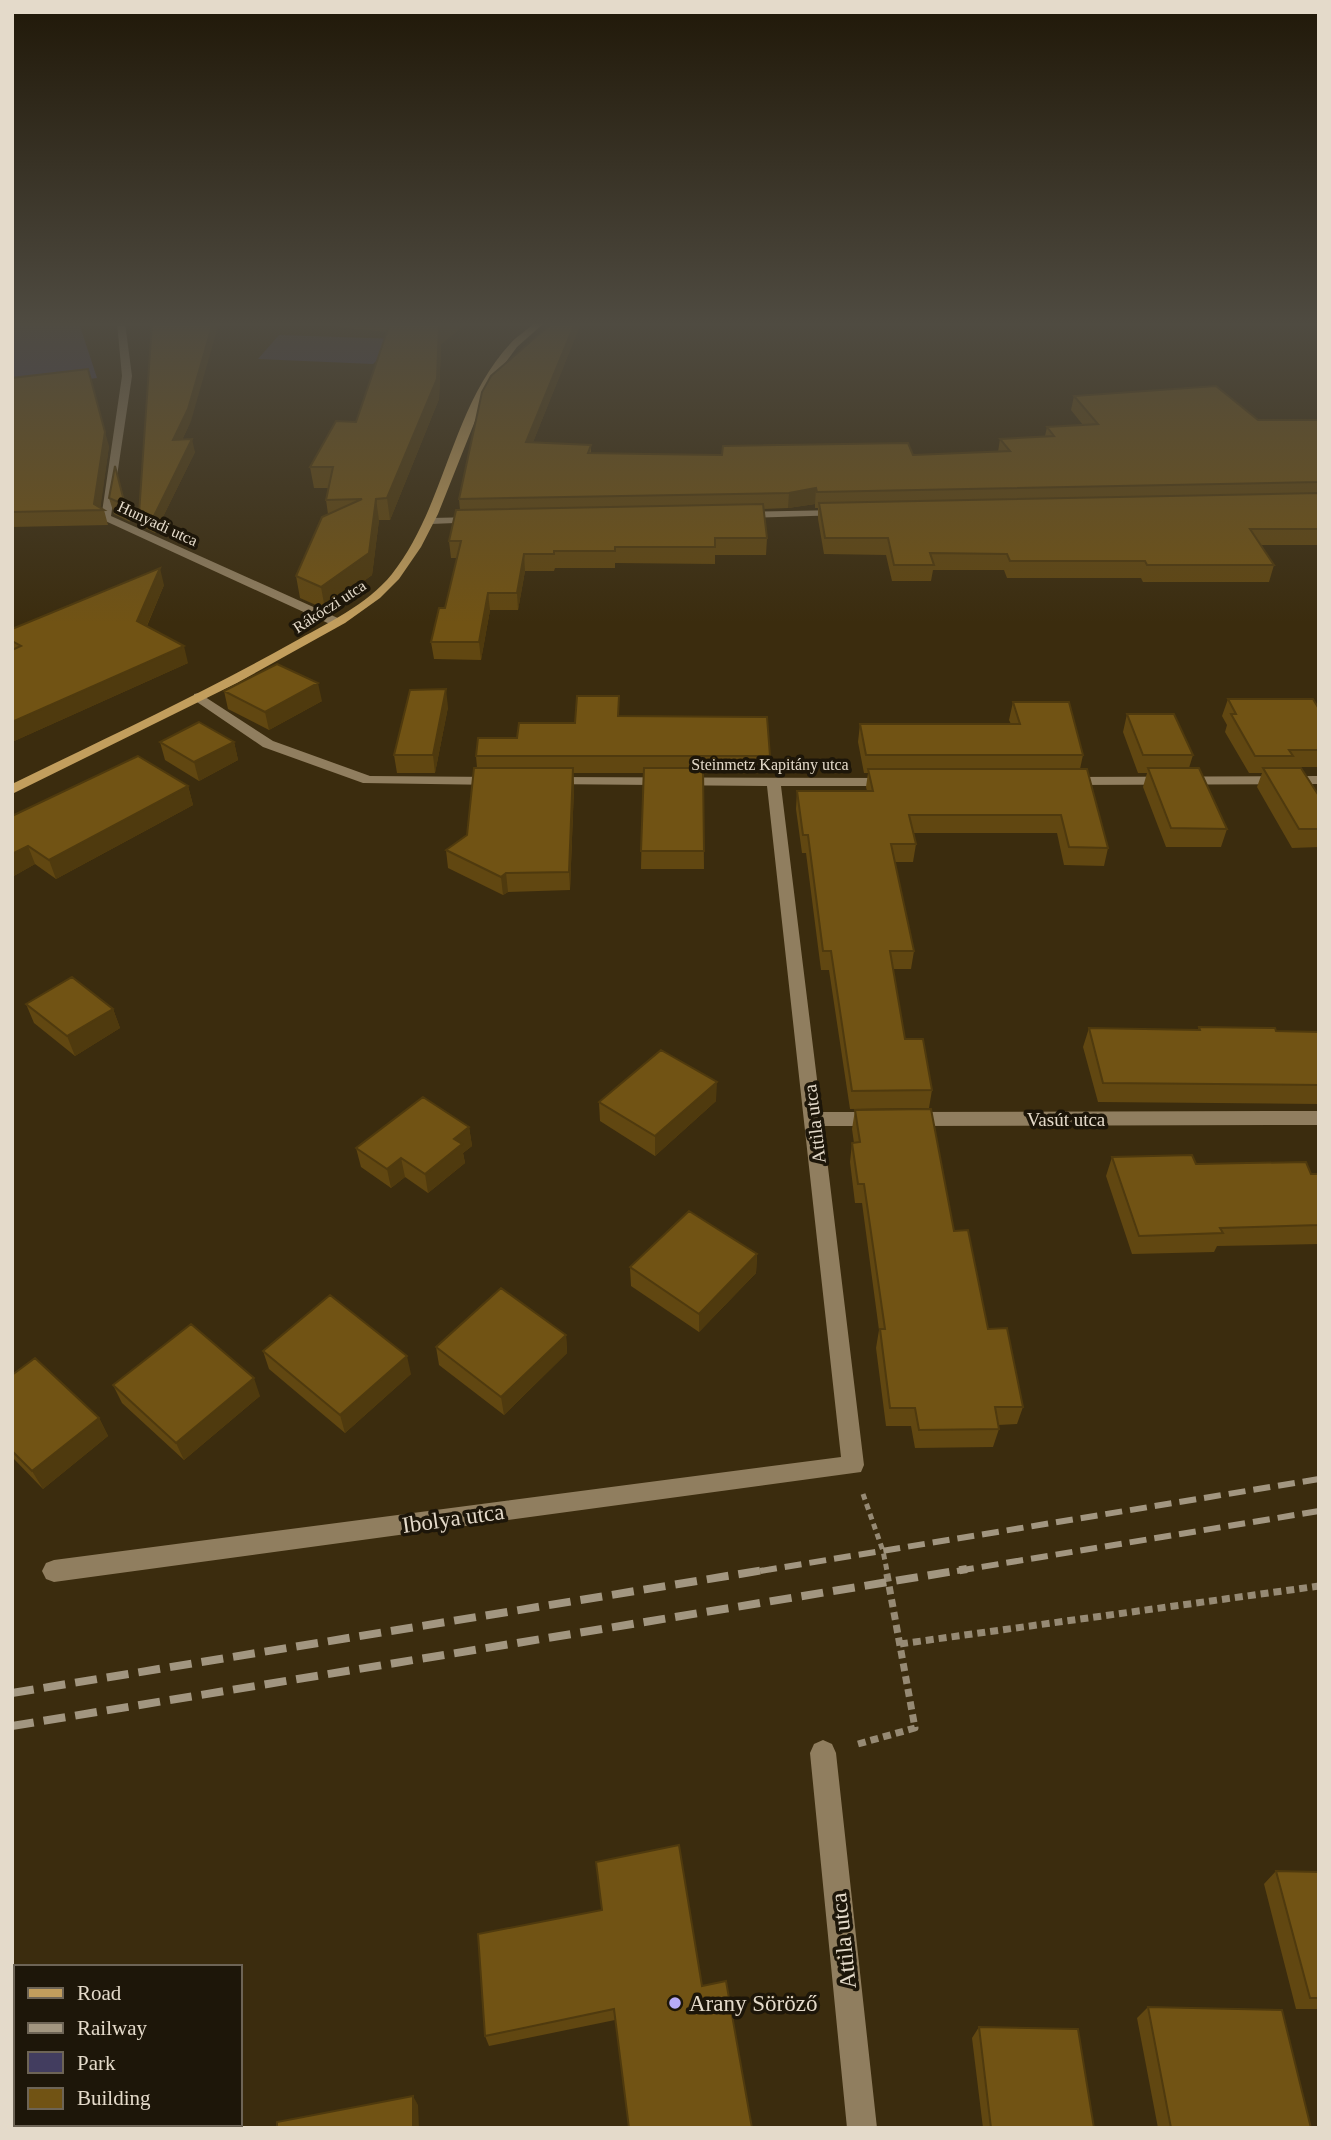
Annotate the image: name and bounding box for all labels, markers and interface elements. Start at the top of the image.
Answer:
street label: Hunyadi utca [115,498,200,550]
street label: Rákóczi utca [290,577,369,636]
street label: Steinmetz Kapitány utca [691,756,849,774]
street label: Attila utca [799,1083,830,1165]
street label: Vasút utca [1027,1109,1106,1130]
street label: Ibolya utca [400,1499,506,1538]
street label: Attila utca [826,1892,861,1990]
legend [14,1965,242,2126]
text: Road [77,1981,122,2005]
place label: Arany Söröző [689,1991,817,2016]
marker: Arany Söröző [667,1995,683,2011]
text: Railway [77,2016,147,2040]
text: Park [77,2051,116,2075]
text: Building [77,2086,151,2110]

